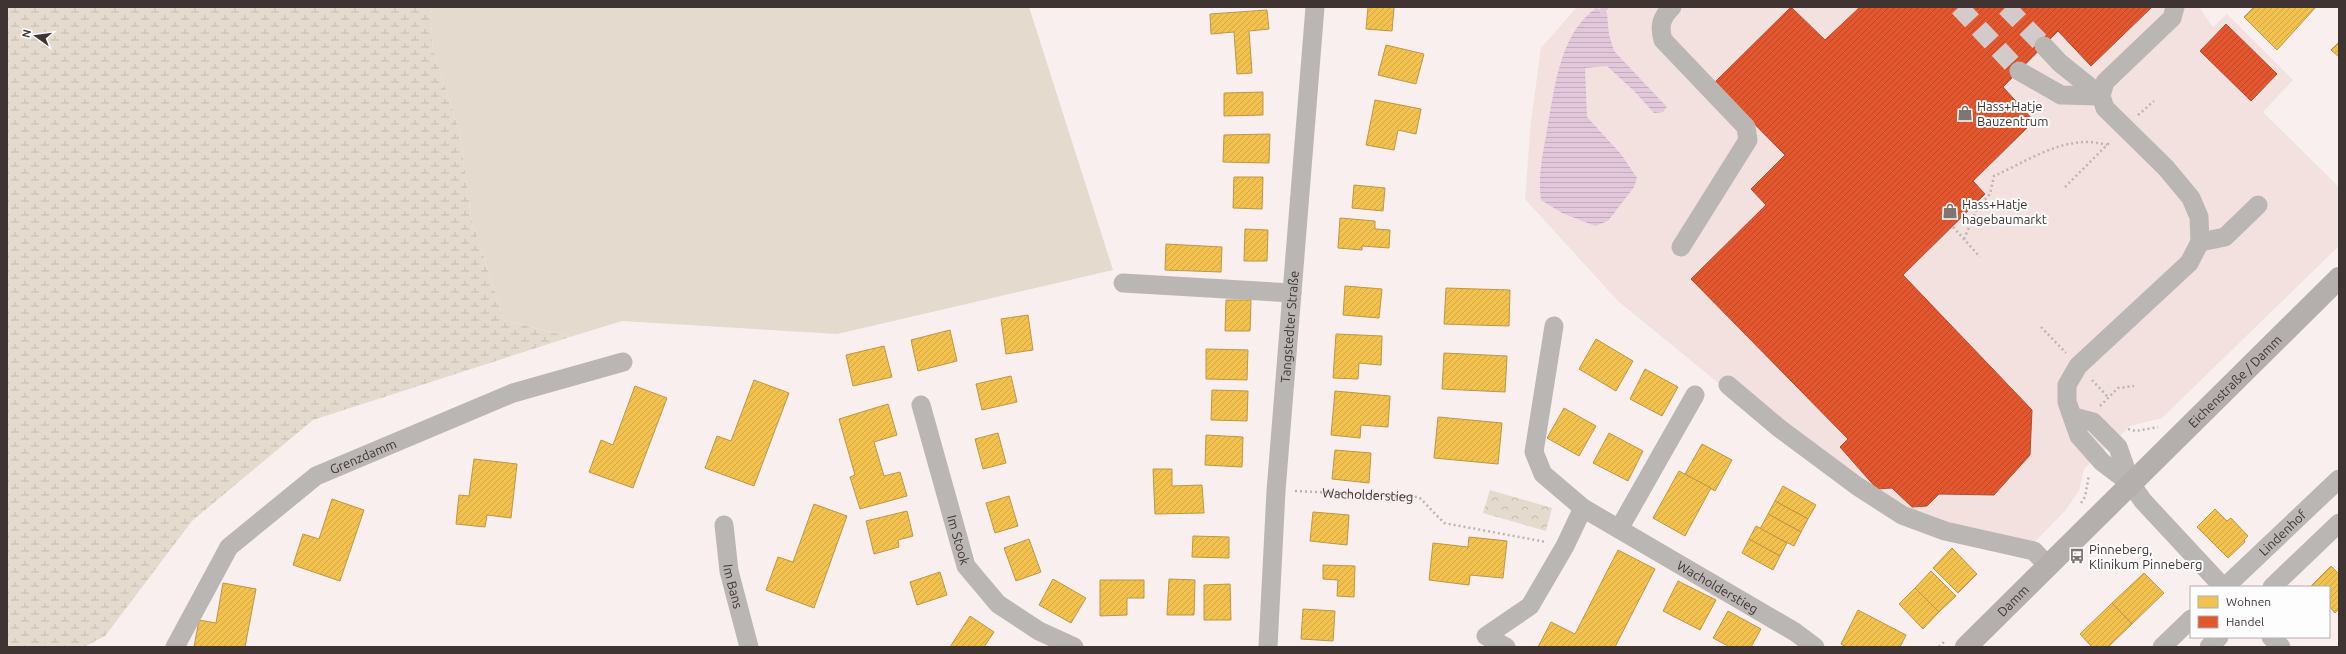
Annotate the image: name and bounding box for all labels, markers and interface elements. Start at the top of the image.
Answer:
north arrow [16,16,56,56]
text: N [19,28,33,39]
place label: Hass+Hatje Bauzentrum [1977,99,2049,128]
shop icon: Hass+Hatje Bauzentrum [1956,104,1974,122]
place label: Hass+Hatje hagebaumarkt [1962,197,2047,226]
shop icon: Hass+Hatje hagebaumarkt [1941,202,1959,220]
street label: Tangstedter Straße [1278,270,1301,383]
street label: Eichenstraße / Damm [2185,332,2284,430]
street label: Grenzdamm [328,436,398,476]
street label: Wacholderstieg [1322,485,1414,504]
street label: Lindenhof [2256,507,2309,558]
street label: Im Stook [945,513,972,567]
place label: Pinneberg, Klinikum Pinneberg [2089,542,2202,571]
bus stop icon: Pinneberg, Klinikum Pinneberg [2068,547,2086,565]
street label: Wacholderstieg [1675,558,1761,616]
street label: Im Bans [721,563,746,610]
street label: Damm [1994,582,2031,619]
legend [2190,586,2330,638]
text: Wohnen [2226,595,2271,608]
text: Handel [2226,615,2264,628]

